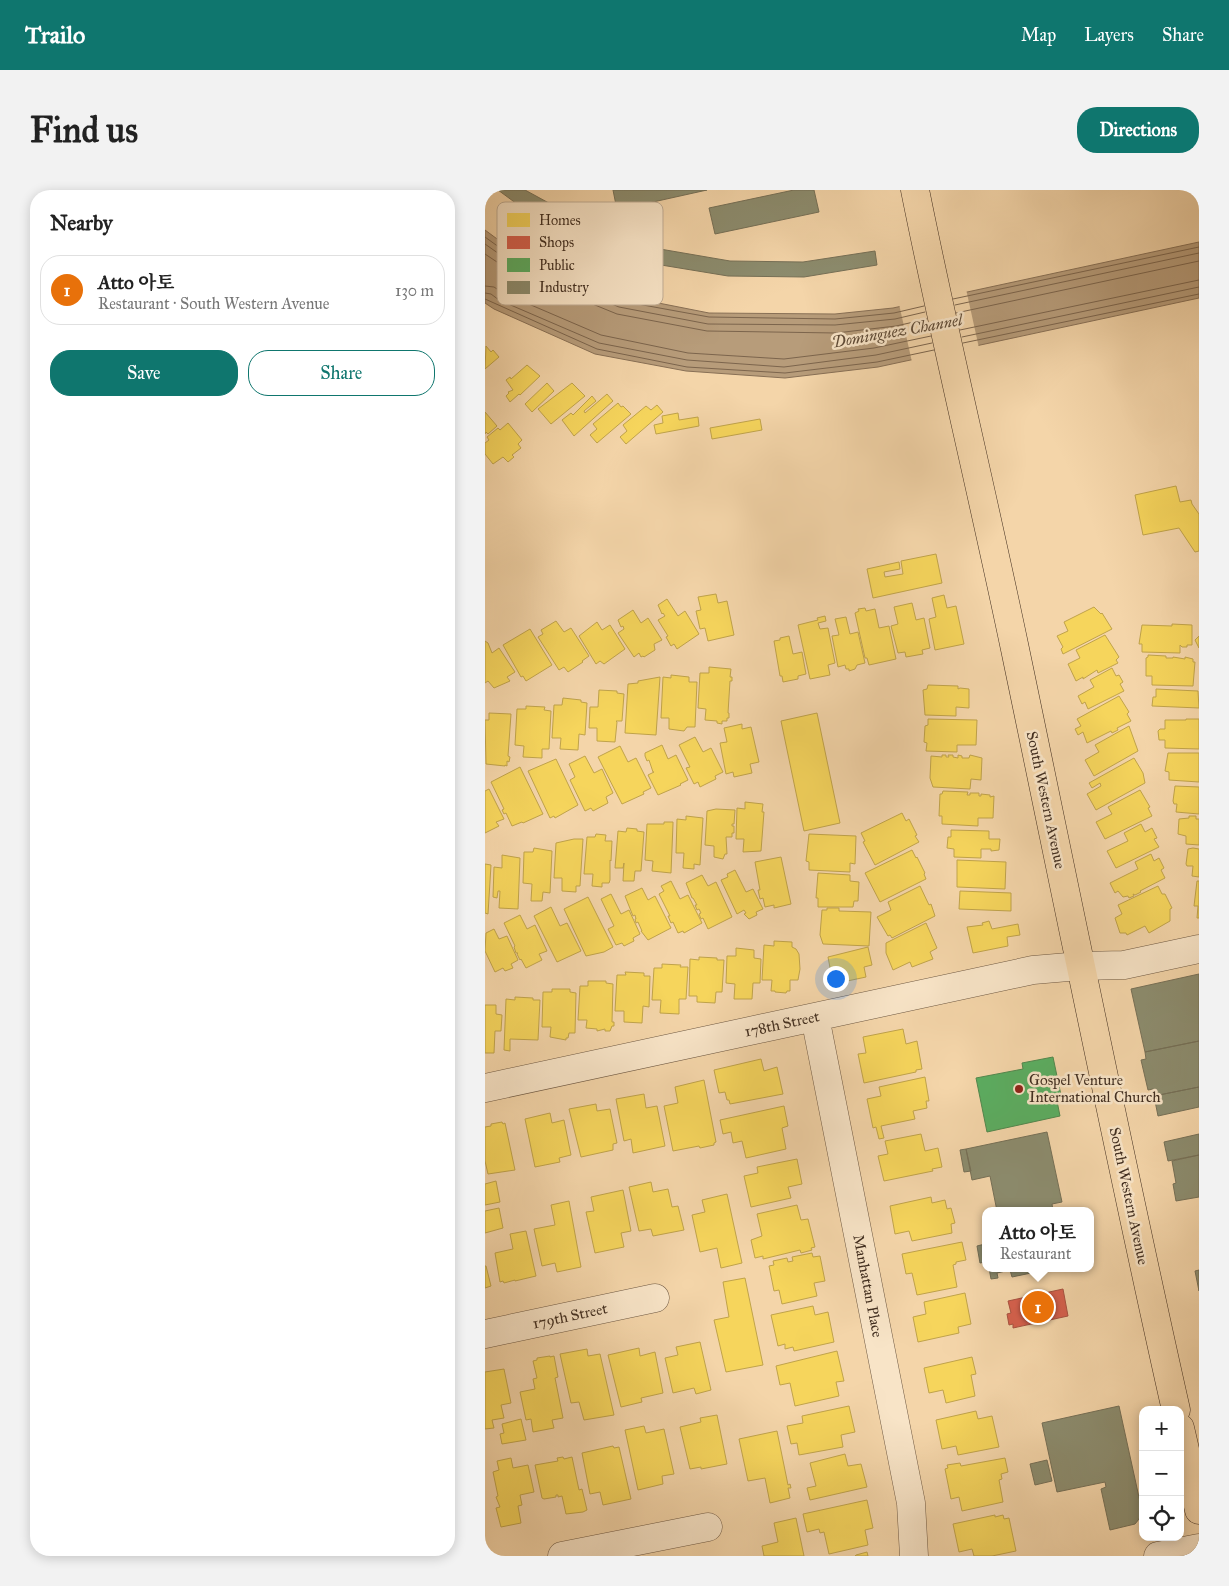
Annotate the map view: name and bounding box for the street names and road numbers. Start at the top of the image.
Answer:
street label: South Western Avenue [1023,730,1069,870]
street label: 178th Street [743,1007,822,1041]
street label: South Western Avenue [1106,1126,1152,1266]
street label: Manhattan Place [849,1233,887,1339]
street label: 179th Street [531,1299,610,1333]

